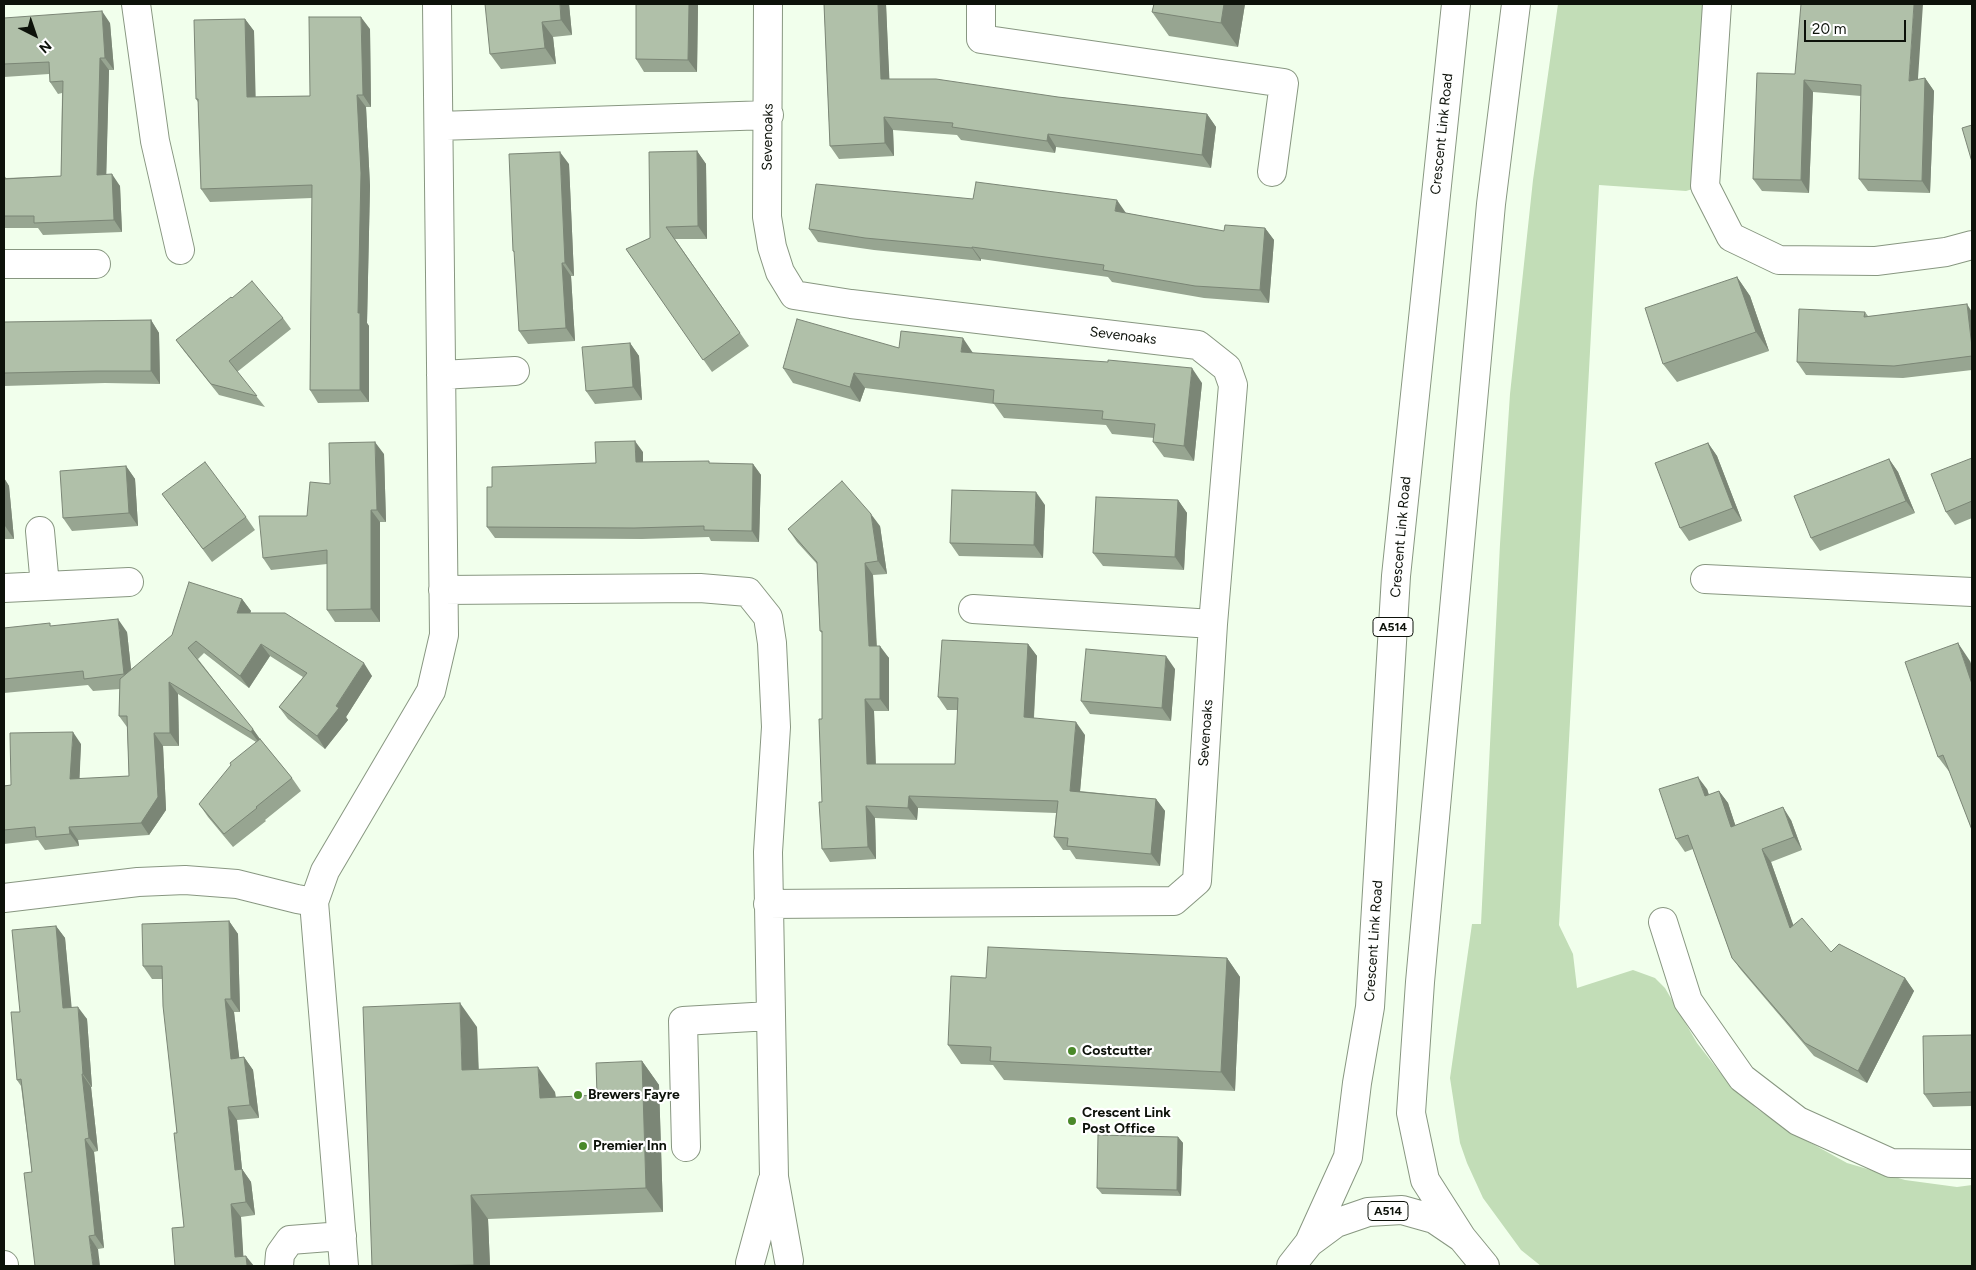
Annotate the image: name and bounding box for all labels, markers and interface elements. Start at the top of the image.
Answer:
north arrow [10,10,60,60]
scale bar [1806,10,1908,42]
text: 20 m [1812,20,1846,38]
text: N [36,37,55,57]
street label: Crescent Link Road [1427,73,1457,195]
street label: Sevenoaks [759,103,777,171]
street label: Sevenoaks [1089,324,1157,348]
street label: Crescent Link Road [1387,476,1415,598]
road number: A514 [1373,618,1413,636]
street label: Sevenoaks [1195,699,1217,767]
street label: Crescent Link Road [1361,880,1387,1002]
place label: Costcutter [1082,1043,1152,1059]
marker: Costcutter [1066,1045,1078,1057]
place label: Brewers Fayre [588,1087,680,1103]
marker: Brewers Fayre [572,1089,584,1101]
place label: Crescent Link Post Office [1082,1105,1171,1138]
marker: Crescent Link Post Office [1066,1115,1078,1127]
place label: Premier Inn [593,1138,667,1154]
marker: Premier Inn [577,1140,589,1152]
road number: A514 [1368,1202,1408,1220]

